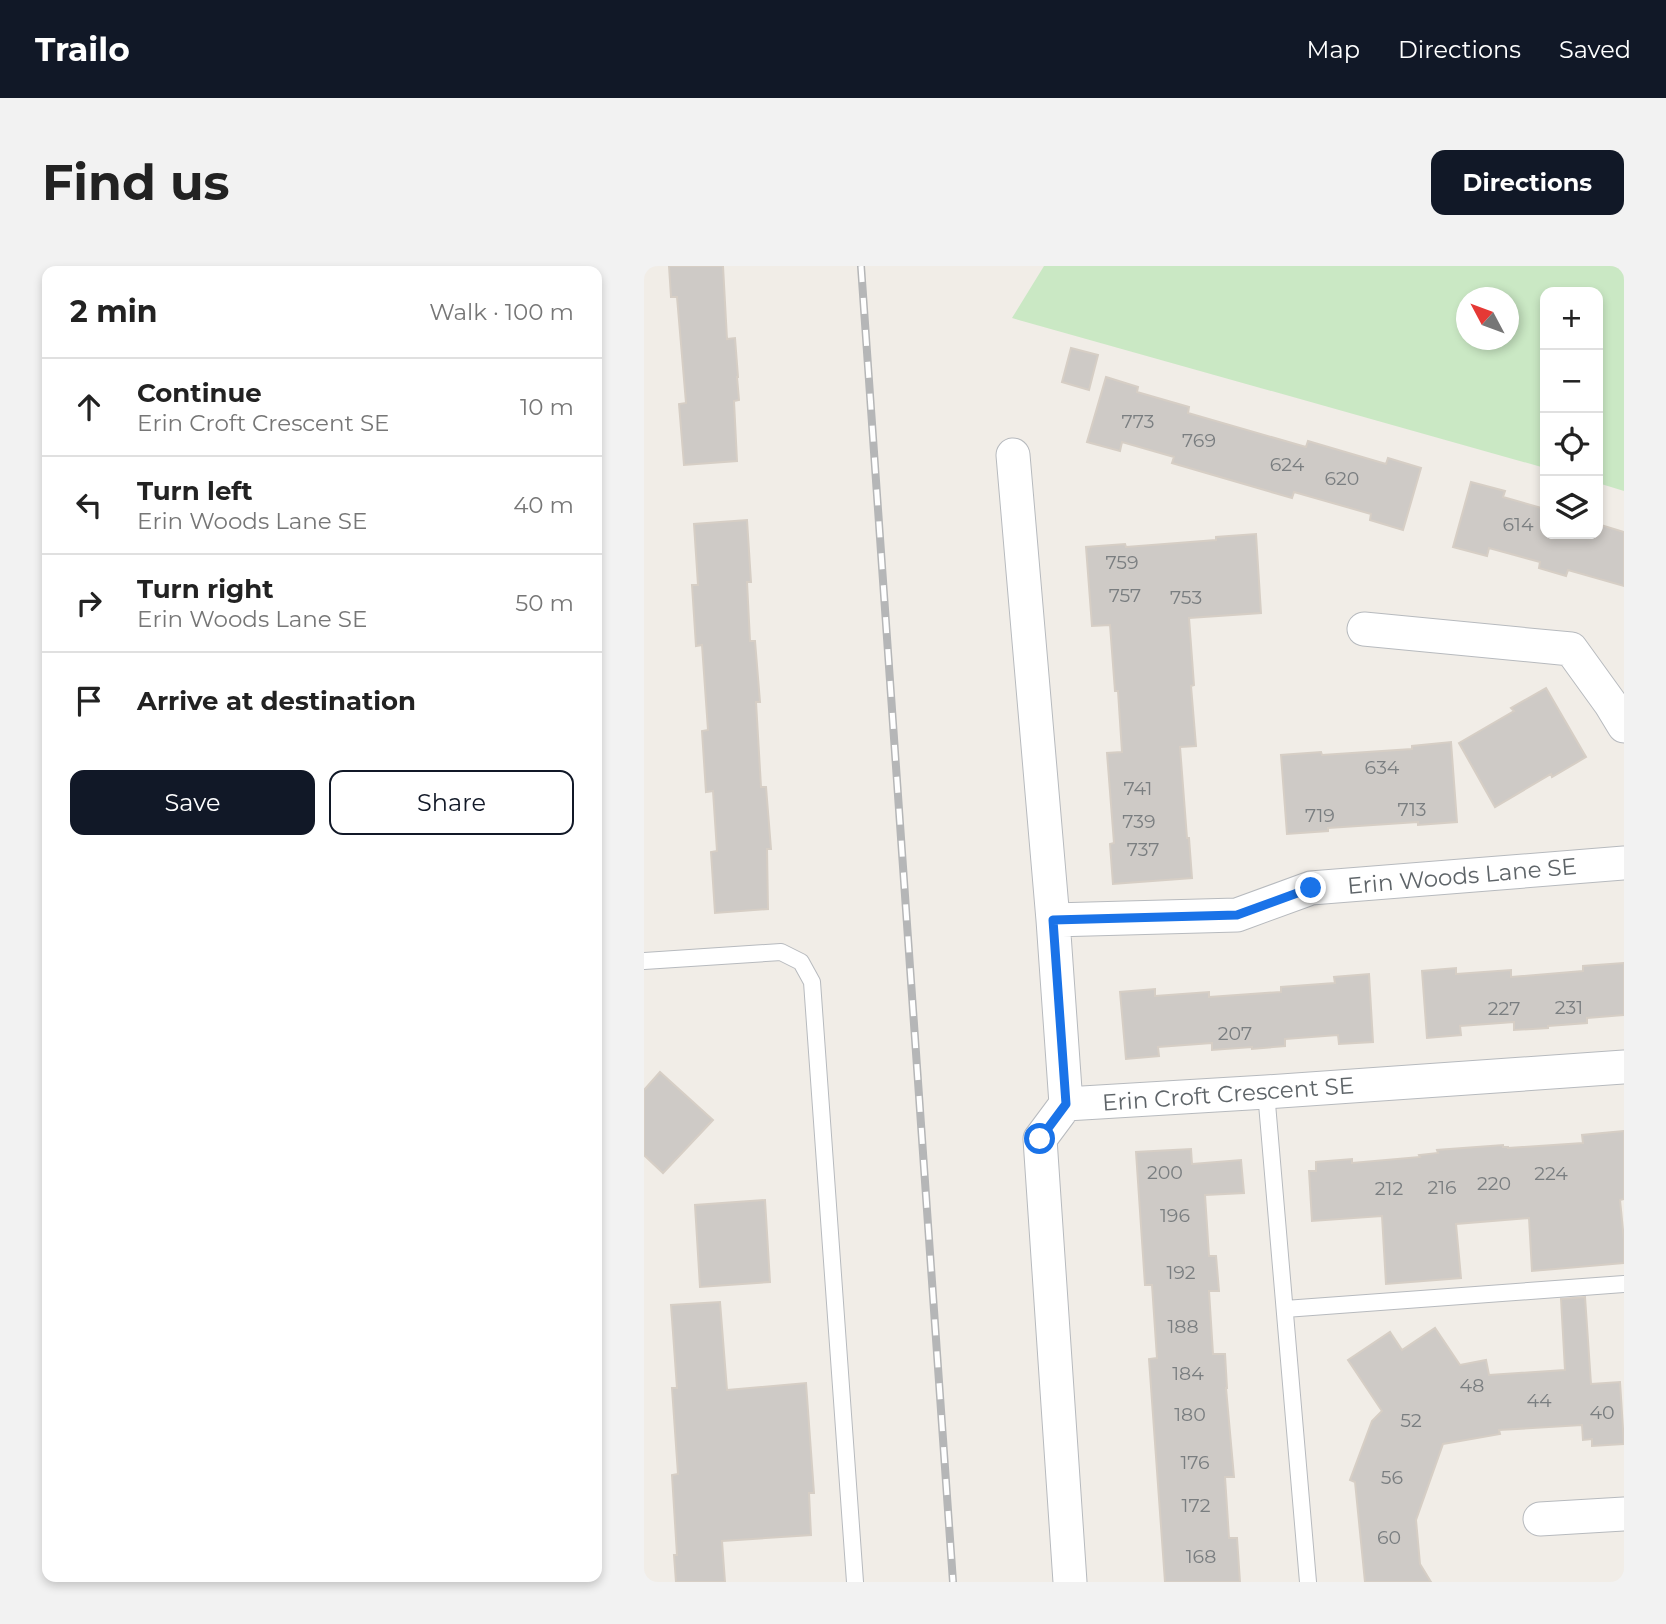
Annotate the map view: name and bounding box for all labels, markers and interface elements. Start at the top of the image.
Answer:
text: Trailo [35,29,130,69]
text: Map [1307,35,1360,64]
text: Directions [1398,35,1521,64]
text: Saved [1559,35,1631,64]
button: Directions [1431,150,1624,215]
text: Find us [42,153,230,212]
north arrow [1456,287,1519,350]
map controls [1540,287,1603,539]
button: + [1540,287,1603,350]
text: 2 min [70,293,157,330]
text: Walk · 100 m [429,298,574,326]
button: − [1540,350,1603,413]
text: Continue [137,377,262,409]
icon: ahead [70,388,108,426]
text: 10 m [520,393,574,421]
text: Erin Croft Crescent SE [137,409,389,437]
house number: 773 [1122,410,1154,433]
button: locate [1540,413,1603,476]
house number: 769 [1182,429,1216,452]
house number: 624 [1270,453,1305,476]
house number: 620 [1325,467,1359,490]
text: Turn left [137,475,253,507]
button: layers [1540,476,1603,539]
icon: left [70,486,108,524]
text: 40 m [513,491,574,519]
text: Erin Woods Lane SE [137,507,367,535]
house number: 614 [1503,513,1534,536]
house number: 759 [1105,551,1139,574]
text: Turn right [137,573,273,605]
icon: right [70,584,108,622]
house number: 757 [1109,584,1141,607]
house number: 753 [1170,586,1202,609]
text: 50 m [515,589,574,617]
text: Erin Woods Lane SE [137,605,367,633]
icon: arrive [70,682,108,720]
text: Arrive at destination [137,685,416,717]
house number: 634 [1365,756,1400,779]
button: Save [70,770,315,835]
button: Share [329,770,574,835]
house number: 741 [1124,777,1152,800]
house number: 713 [1398,798,1426,821]
house number: 719 [1305,804,1335,827]
house number: 739 [1122,810,1156,833]
house number: 737 [1127,838,1159,861]
street label: Erin Woods Lane SE [1346,852,1578,900]
route end [1295,872,1326,903]
house number: 231 [1555,996,1583,1019]
house number: 227 [1488,997,1520,1020]
house number: 207 [1218,1022,1252,1045]
street label: Erin Croft Crescent SE [1101,1071,1355,1117]
route start [1024,1123,1055,1154]
house number: 200 [1147,1161,1183,1184]
house number: 224 [1534,1162,1568,1185]
house number: 220 [1477,1172,1511,1195]
house number: 216 [1427,1176,1457,1199]
house number: 212 [1375,1177,1403,1200]
house number: 196 [1160,1204,1190,1227]
house number: 192 [1166,1261,1196,1284]
house number: 188 [1167,1315,1199,1338]
house number: 184 [1172,1362,1204,1385]
house number: 48 [1460,1374,1484,1397]
house number: 44 [1526,1389,1552,1412]
house number: 40 [1589,1401,1615,1424]
house number: 180 [1174,1403,1206,1426]
house number: 52 [1400,1409,1422,1432]
house number: 176 [1180,1451,1210,1474]
house number: 56 [1381,1466,1403,1489]
house number: 172 [1182,1494,1211,1517]
house number: 60 [1377,1526,1401,1549]
house number: 168 [1186,1545,1216,1568]

